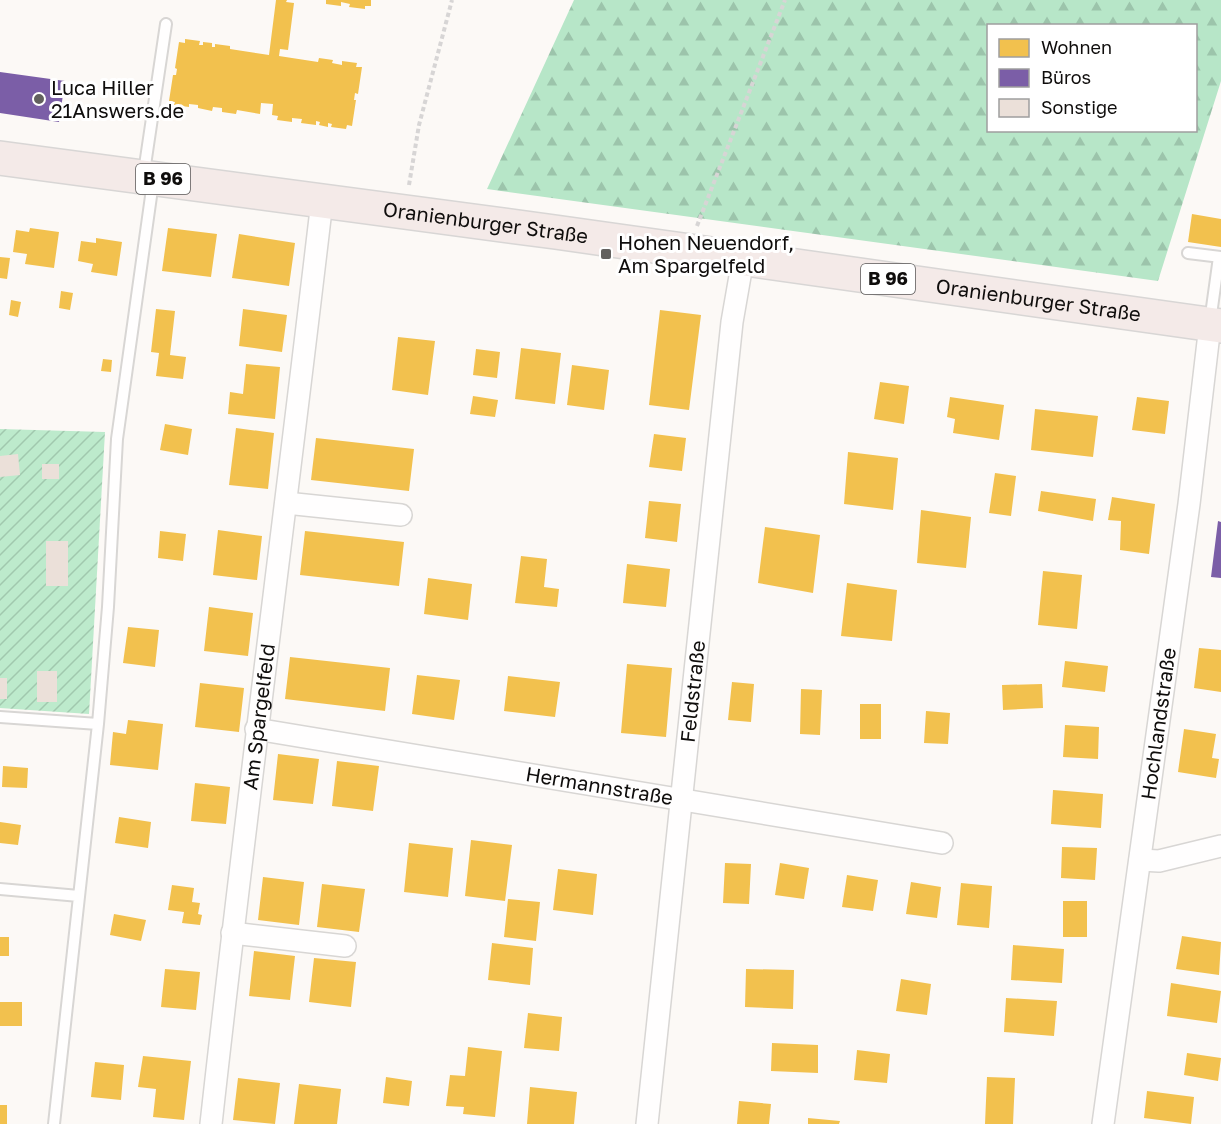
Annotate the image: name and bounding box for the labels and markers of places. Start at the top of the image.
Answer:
place label: Luca Hiller 21Answers.de [51,75,184,122]
marker: Luca Hiller 21Answers.de [32,92,46,106]
place label: Hohen Neuendorf, Am Spargelfeld [618,230,794,277]
marker: Hohen Neuendorf, Am Spargelfeld [599,247,613,261]

